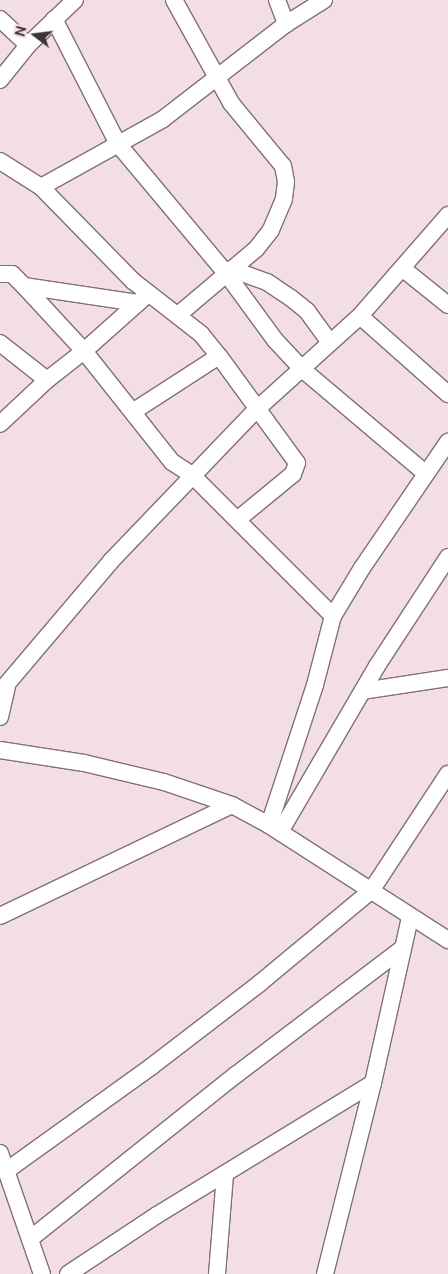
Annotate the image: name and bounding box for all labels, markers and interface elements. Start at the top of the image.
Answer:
north arrow [10,10,60,60]
text: N [11,24,30,38]

